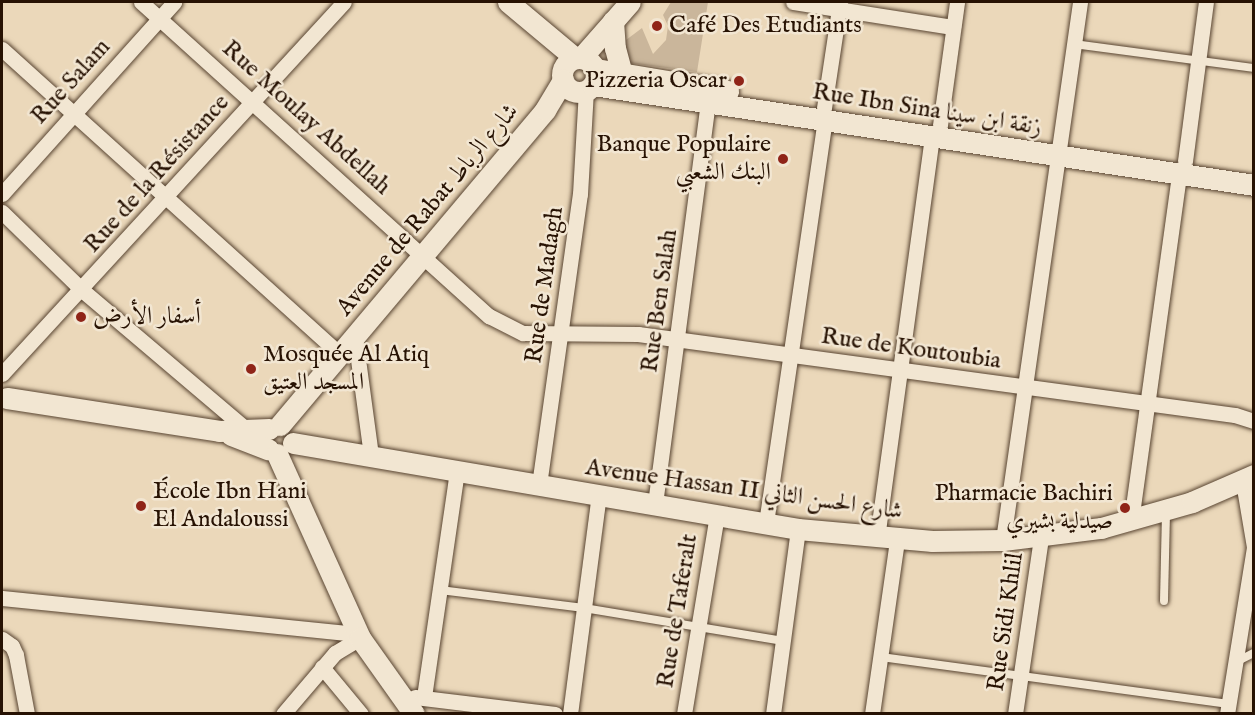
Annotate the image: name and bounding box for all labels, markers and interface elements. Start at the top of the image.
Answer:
place label: Café Des Etudiants [669,12,862,40]
marker: Café Des Etudiants [650,19,664,33]
street label: Rue Salam [25,33,117,131]
street label: Rue Moulay Abdellah [216,35,396,201]
place label: Pizzeria Oscar [585,67,727,95]
marker: Pizzeria Oscar [732,74,746,88]
street label: Rue Ibn Sina زنقة ابن سينا [810,78,1044,142]
street label: Rue de la Résistance [78,89,236,259]
street label: Avenue de Rabat شارع الرباط [331,98,525,322]
place label: Banque Populaire البنك الشعبي [597,131,771,187]
marker: Banque Populaire البنك الشعبي [776,152,790,166]
street label: Rue de Madagh [520,205,570,365]
street label: Rue Ben Salah [636,228,684,374]
place label: أسفار الأرض [93,303,201,331]
marker: أسفار الأرض [74,310,88,324]
street label: Rue de Koutoubia [819,322,1003,376]
place label: Mosquée Al Atiq المسجد العتيق [263,341,429,397]
marker: Mosquée Al Atiq المسجد العتيق [244,362,258,376]
street label: Avenue Hassan II شارع الحسن الثاني [584,453,904,527]
place label: École Ibn Hani El Andaloussi [153,478,307,534]
place label: Pharmacie Bachiri صيدلية بشيري [934,480,1113,536]
marker: École Ibn Hani El Andaloussi [134,499,148,513]
marker: Pharmacie Bachiri صيدلية بشيري [1118,501,1132,515]
street label: Rue de Taferalt [652,532,704,690]
street label: Rue Sidi Khlil [982,551,1030,693]

